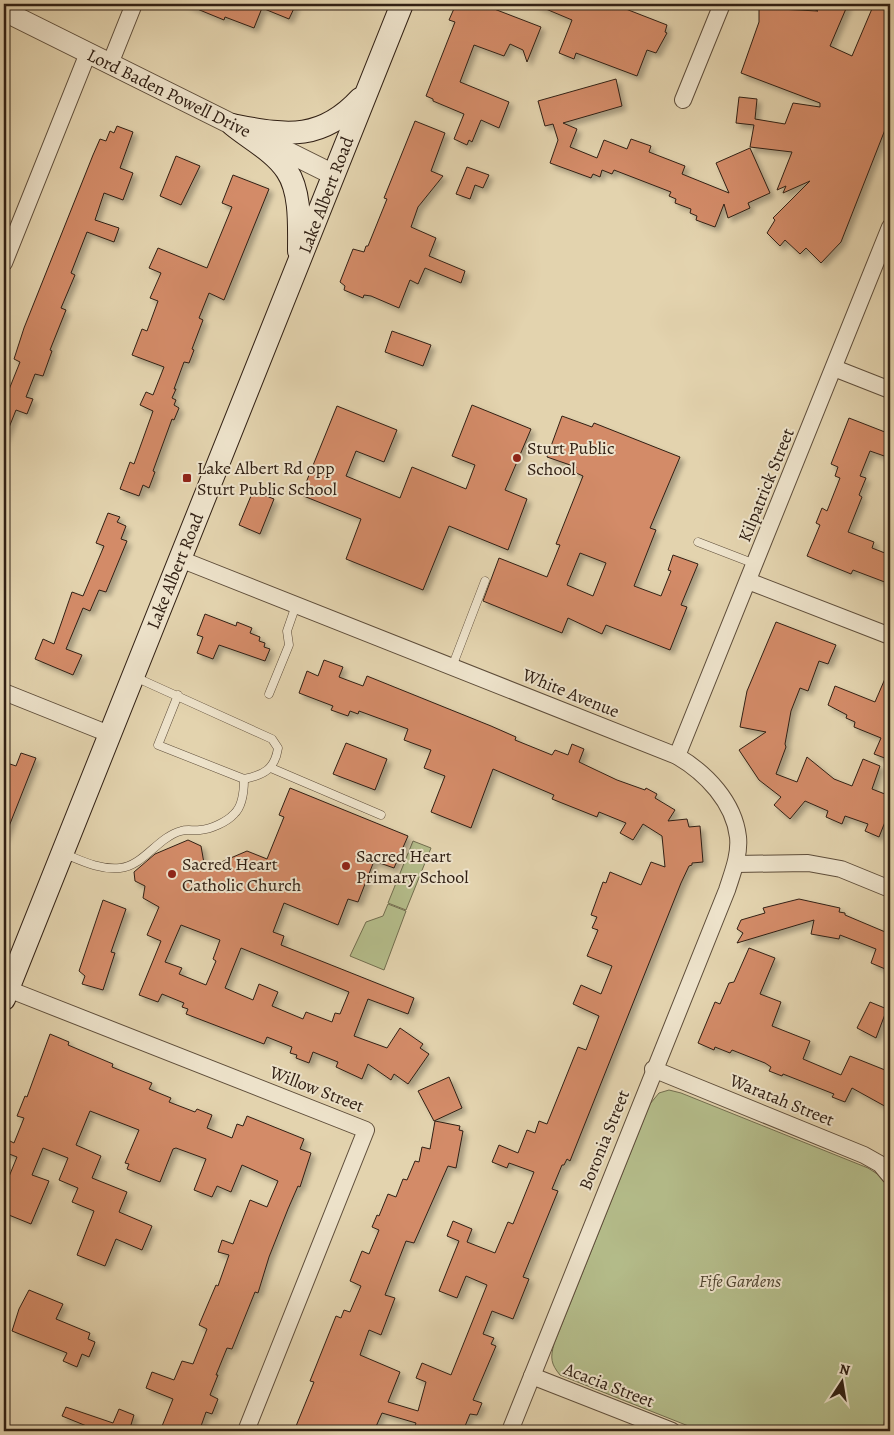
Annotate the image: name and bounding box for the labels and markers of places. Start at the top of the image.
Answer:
place label: Sturt Public School [527,436,615,481]
marker: Sturt Public School [511,452,523,464]
place label: Lake Albert Rd opp Sturt Public School [197,456,337,501]
marker: Lake Albert Rd opp Sturt Public School [181,472,193,484]
place label: Sacred Heart Primary School [356,844,469,889]
place label: Sacred Heart Catholic Church [182,852,302,897]
marker: Sacred Heart Primary School [340,860,352,872]
marker: Sacred Heart Catholic Church [166,868,178,880]

